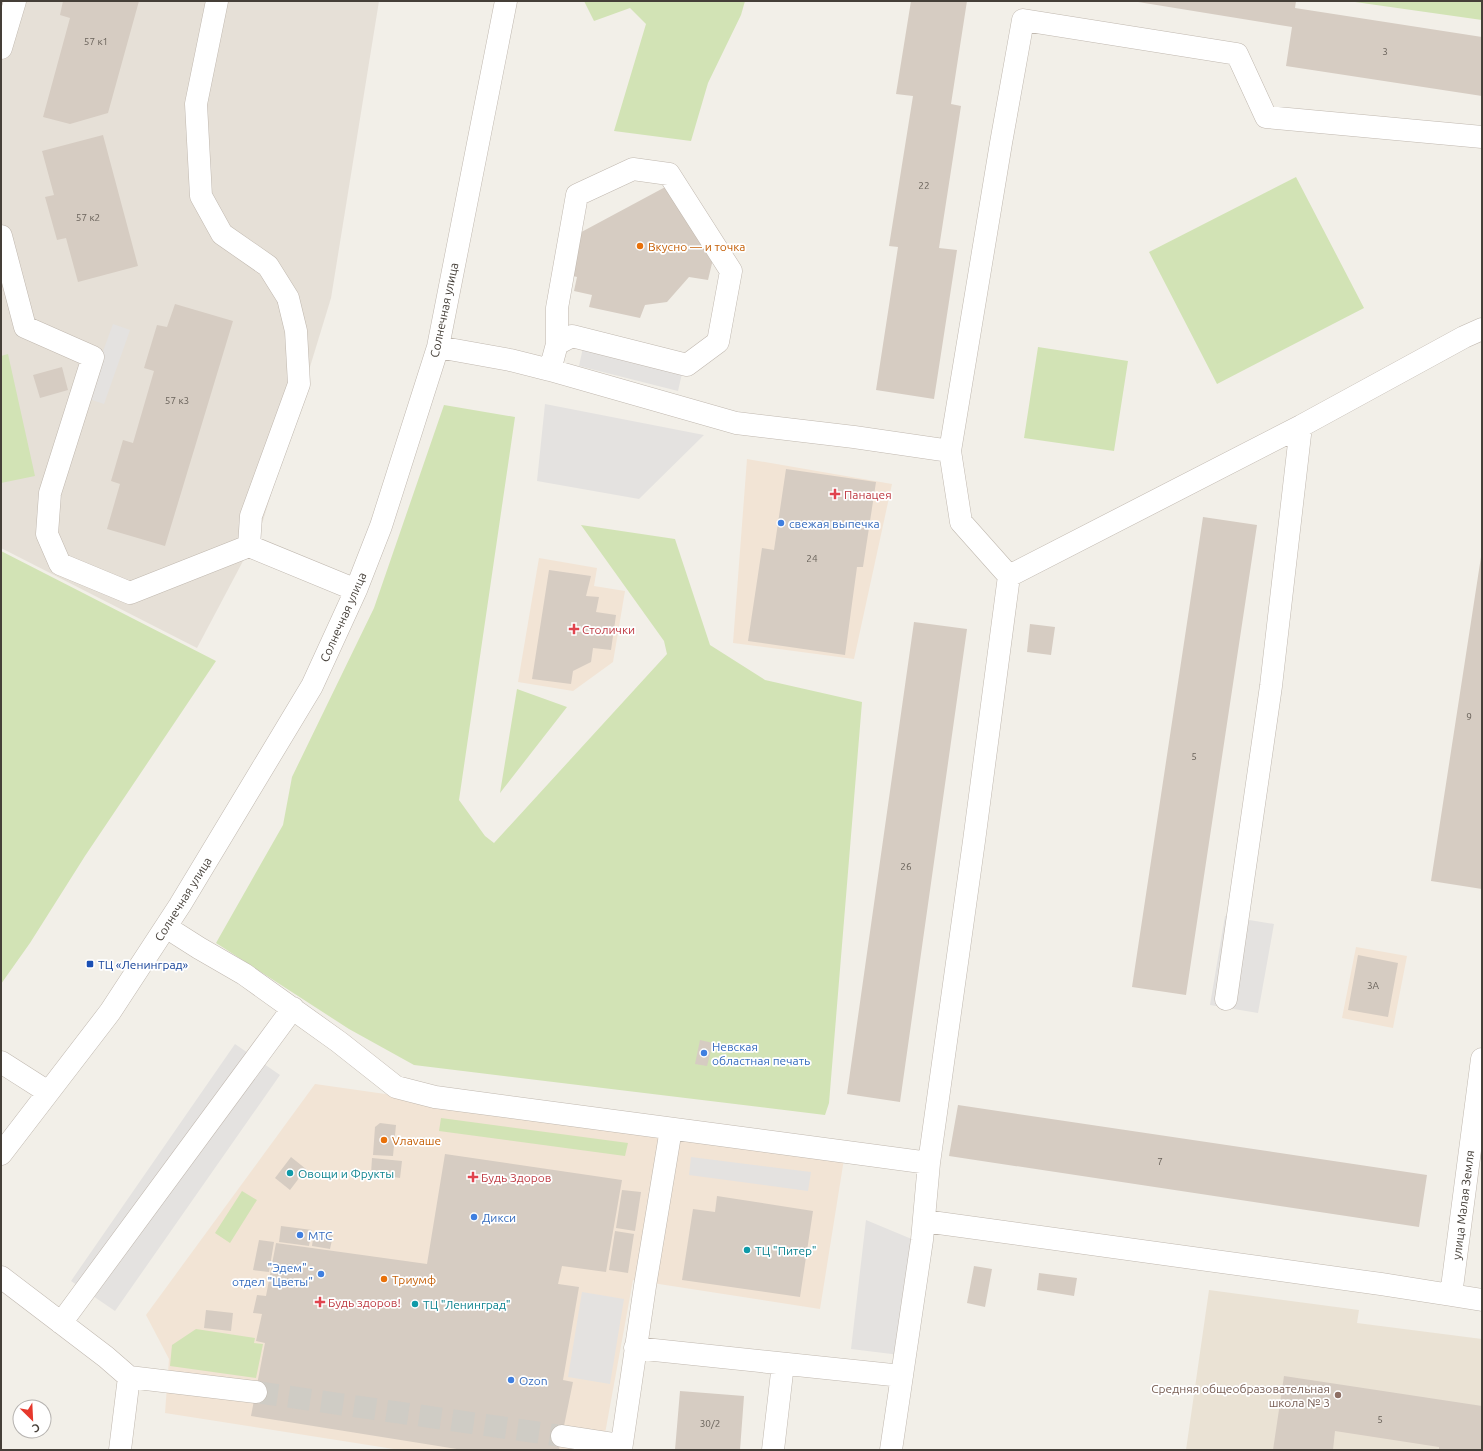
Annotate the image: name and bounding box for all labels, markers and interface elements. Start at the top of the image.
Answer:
house number: 57 к1 [84,36,108,47]
house number: 3 [1382,46,1388,57]
house number: 22 [918,180,930,191]
house number: 57 к2 [76,212,100,223]
place label: Вкусно — и точка [648,240,746,253]
marker: Вкусно — и точка [635,241,645,251]
street label: Солнечная улица [428,261,460,359]
house number: 57 к3 [165,395,189,406]
marker: Панацея [829,488,841,500]
place label: Панацея [844,488,892,501]
place label: свежая выпечка [789,517,880,530]
marker: свежая выпечка [776,518,786,528]
house number: 24 [806,553,818,564]
street label: Солнечная улица [317,570,369,664]
place label: Столички [582,623,635,636]
marker: Столички [569,624,579,634]
house number: 9 [1466,711,1472,722]
house number: 5 [1191,751,1197,762]
street label: Солнечная улица [152,855,214,943]
house number: 26 [900,861,912,872]
place label: ТЦ «Ленинград» [98,958,189,971]
marker: ТЦ «Ленинград» [85,959,95,969]
house number: 3А [1367,980,1380,991]
place label: Невская областная печать [712,1040,810,1067]
marker: Невская областная печать [699,1048,709,1058]
place label: Vлаvаше [392,1134,441,1147]
marker: Vлаvаше [379,1135,389,1145]
street label: улица Малая Земля [1450,1150,1476,1260]
house number: 7 [1157,1156,1163,1167]
place label: Овощи и Фрукты [298,1167,394,1180]
marker: Овощи и Фрукты [285,1168,295,1178]
place label: Будь Здоров [481,1171,551,1184]
marker: Будь Здоров [468,1172,478,1182]
place label: Дикси [482,1211,516,1224]
marker: Дикси [469,1212,479,1222]
place label: МТС [308,1229,333,1242]
marker: МТС [295,1230,305,1240]
place label: ТЦ "Питер" [755,1244,817,1257]
marker: ТЦ "Питер" [742,1245,752,1255]
place label: "Эдем" - отдел "Цветы" [232,1261,314,1288]
marker: "Эдем" - отдел "Цветы" [316,1269,326,1279]
place label: Триумф [392,1273,436,1286]
marker: Триумф [379,1274,389,1284]
place label: Будь здоров! [328,1296,401,1309]
marker: Будь здоров! [315,1297,325,1307]
place label: ТЦ "Ленинград" [423,1298,511,1311]
marker: ТЦ "Ленинград" [410,1299,420,1309]
place label: Ozon [519,1374,548,1387]
marker: Ozon [506,1375,516,1385]
place label: Средняя общеобразовательная школа № 3 [1151,1382,1330,1409]
marker: Средняя общеобразовательная школа № 3 [1333,1390,1343,1400]
north arrow [12,1399,52,1439]
house number: 5 [1377,1414,1383,1425]
house number: 30/2 [700,1418,720,1429]
text: С [30,1421,42,1435]

